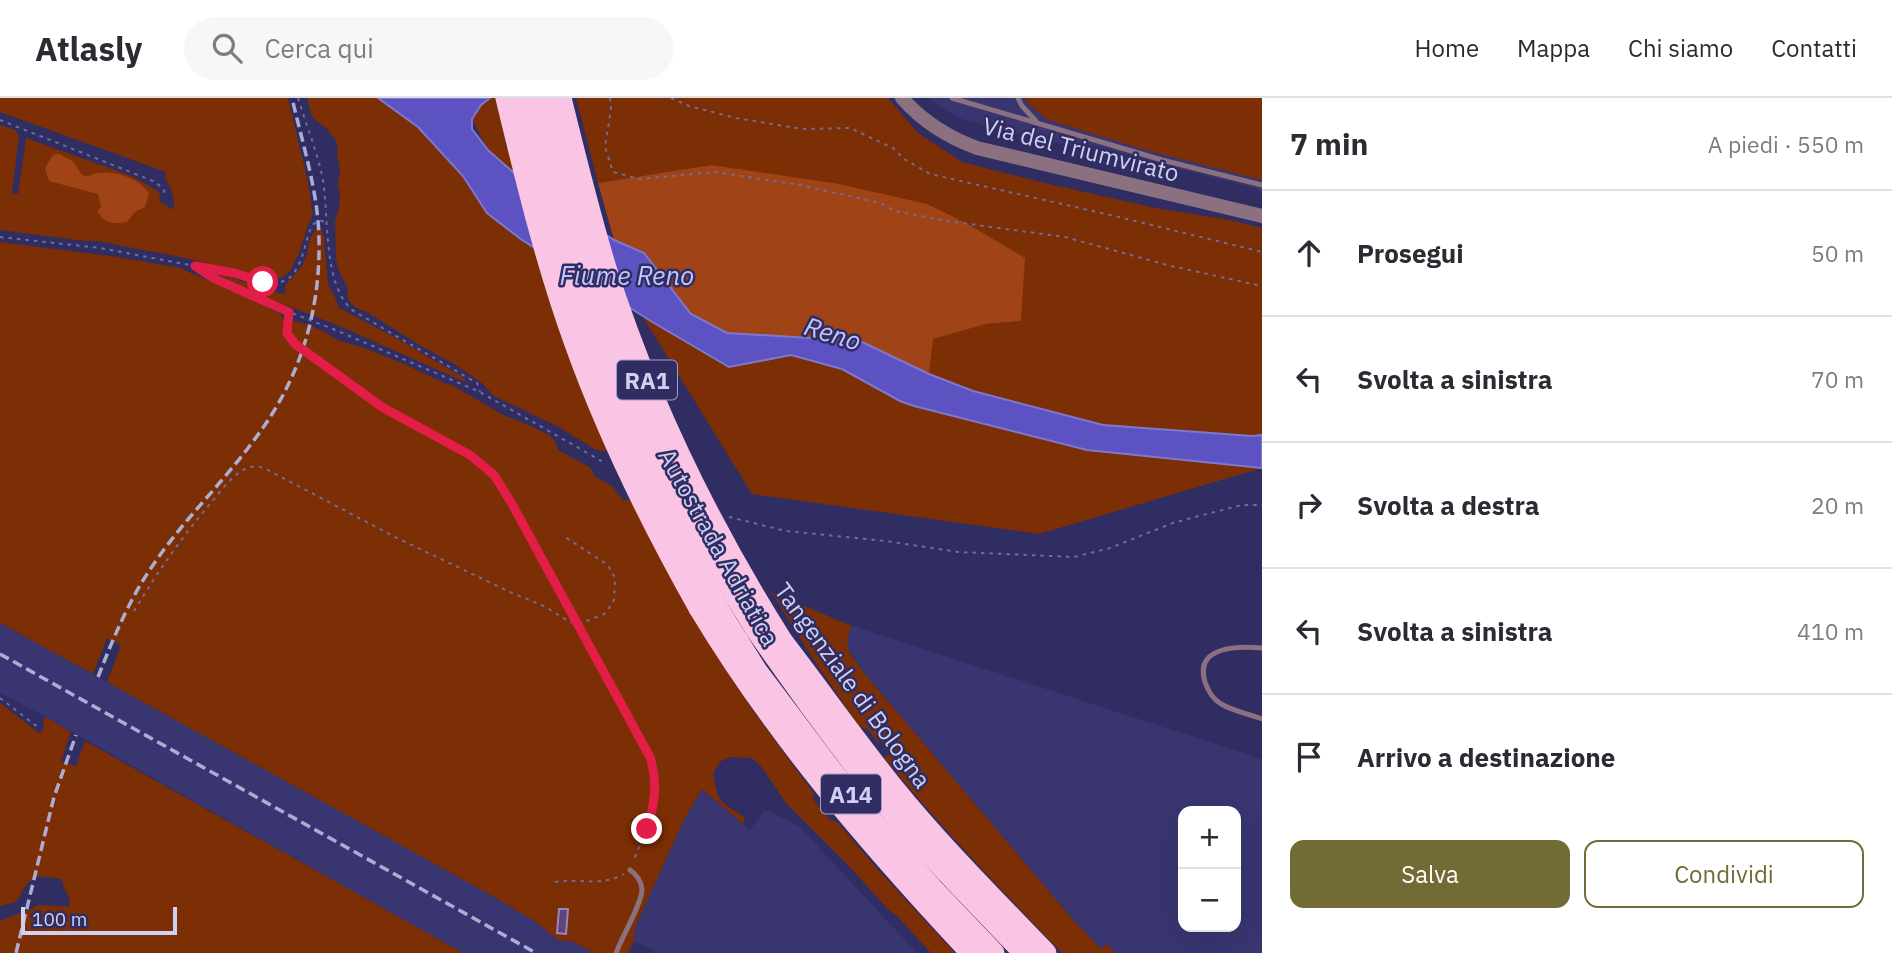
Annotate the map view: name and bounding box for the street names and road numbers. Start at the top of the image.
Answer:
street label: Via del Triumvirato [979,109,1183,189]
road number: RA1 [617,360,677,400]
street label: Autostrada Adriatica [651,443,787,652]
street label: Tangenziale di Bologna [767,576,939,794]
road number: A14 [821,774,881,814]

